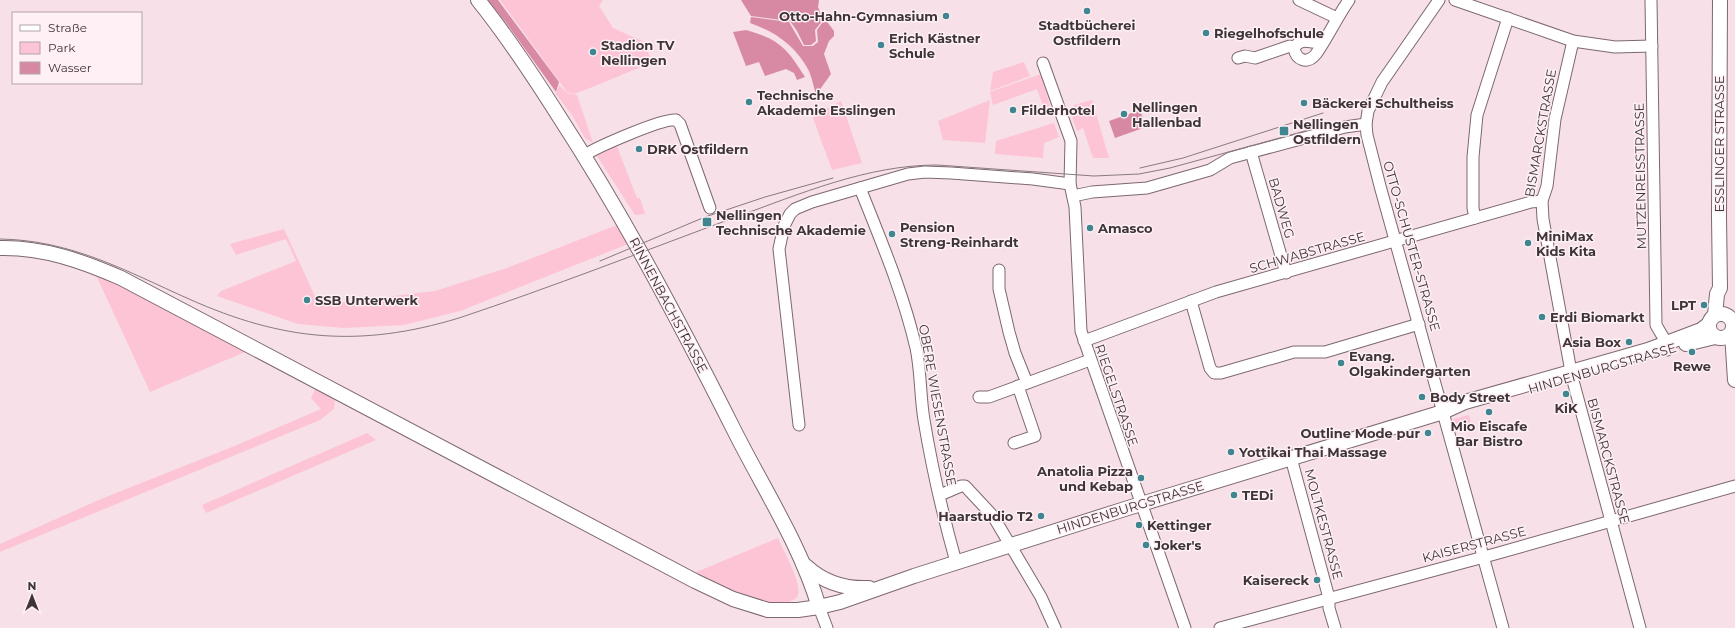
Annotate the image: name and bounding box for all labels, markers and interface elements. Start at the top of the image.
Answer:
marker: Stadtbücherei Ostfildern [1082,6,1092,16]
place label: Otto-Hahn-Gymnasium [779,8,938,24]
marker: Otto-Hahn-Gymnasium [941,11,951,21]
legend [12,12,142,84]
place label: Stadtbücherei Ostfildern [1039,17,1135,48]
text: Straße [48,20,87,35]
place label: Riegelhofschule [1214,25,1324,41]
marker: Riegelhofschule [1201,28,1211,38]
place label: Erich Kästner Schule [889,30,981,61]
place label: Stadion TV Nellingen [601,37,675,68]
text: Park [48,40,76,55]
marker: Erich Kästner Schule [876,40,886,50]
marker: Stadion TV Nellingen [588,47,598,57]
text: Wasser [48,60,92,75]
street label: BISMARCKSTRASSE [1521,68,1559,198]
street label: ESSLINGER STRASSE [1711,75,1727,213]
place label: Technische Akademie Esslingen [756,87,896,118]
place label: Bäckerei Schultheiss [1312,95,1454,111]
marker: Technische Akademie Esslingen [744,97,754,107]
marker: Bäckerei Schultheiss [1299,98,1309,108]
place label: Nellingen Hallenbad [1132,99,1201,130]
place label: Filderhotel [1021,102,1095,118]
street label: MUTZENREISSTRASSE [1631,103,1649,249]
marker: Filderhotel [1008,105,1018,115]
marker: Nellingen Hallenbad [1119,109,1129,119]
place label: Nellingen Ostfildern [1293,116,1361,147]
marker: Nellingen Ostfildern [1278,125,1290,137]
place label: DRK Ostfildern [647,141,749,157]
marker: DRK Ostfildern [634,144,644,154]
street label: OTTO-SCHUSTER-STRASSE [1380,159,1444,333]
street label: BADWEG [1266,176,1298,240]
place label: Nellingen Technische Akademie [716,207,866,238]
marker: Nellingen Technische Akademie [701,216,713,228]
place label: Pension Streng-Reinhardt [900,219,1019,250]
place label: Amasco [1097,220,1153,236]
marker: Amasco [1085,223,1095,233]
street label: SCHWABSTRASSE [1247,228,1367,276]
place label: MiniMax Kids Kita [1536,228,1596,259]
marker: Pension Streng-Reinhardt [887,229,897,239]
street label: RINNENBACHSTRASSE [626,234,712,376]
marker: MiniMax Kids Kita [1523,238,1533,248]
place label: SSB Unterwerk [315,292,419,308]
marker: SSB Unterwerk [302,295,312,305]
place label: LPT [1671,297,1696,313]
marker: LPT [1699,300,1709,310]
place label: Erdi Biomarkt [1550,309,1645,325]
marker: Erdi Biomarkt [1537,312,1547,322]
street label: OBERE WIESENSTRASSE [916,323,960,487]
place label: Asia Box [1562,334,1621,350]
marker: Asia Box [1624,337,1634,347]
street label: HINDENBURGSTRASSE [1526,339,1678,397]
street label: RIEGELSTRASSE [1092,342,1142,448]
marker: Rewe [1687,347,1697,357]
place label: Evang. Olgakindergarten [1349,348,1471,379]
marker: Evang. Olgakindergarten [1336,358,1346,368]
place label: Rewe [1673,358,1711,374]
place label: Body Street [1430,389,1511,405]
marker: KiK [1561,389,1571,399]
marker: Body Street [1417,392,1427,402]
street label: BISMARCKSTRASSE [1584,396,1634,526]
place label: KiK [1554,400,1578,416]
marker: Mio Eiscafe Bar Bistro [1484,407,1494,417]
place label: Mio Eiscafe Bar Bistro [1451,418,1527,449]
place label: Outline Mode pur [1300,425,1420,441]
marker: Outline Mode pur [1423,428,1433,438]
place label: Yottikai Thai Massage [1238,444,1387,460]
marker: Yottikai Thai Massage [1226,447,1236,457]
place label: Anatolia Pizza und Kebap [1036,463,1133,494]
street label: MOLTKESTRASSE [1302,467,1346,581]
marker: Anatolia Pizza und Kebap [1136,473,1146,483]
street label: HINDENBURGSTRASSE [1054,477,1206,537]
place label: TEDi [1242,487,1273,503]
marker: TEDi [1229,490,1239,500]
place label: Haarstudio T2 [938,508,1033,524]
marker: Haarstudio T2 [1036,511,1046,521]
place label: Kettinger [1147,517,1212,533]
marker: Kettinger [1134,520,1144,530]
street label: KAISERSTRASSE [1420,522,1528,566]
place label: Joker's [1153,537,1202,553]
marker: Joker's [1141,540,1151,550]
place label: Kaisereck [1243,572,1309,588]
marker: Kaisereck [1312,575,1322,585]
north arrow [12,576,52,616]
text: N [28,579,36,593]

